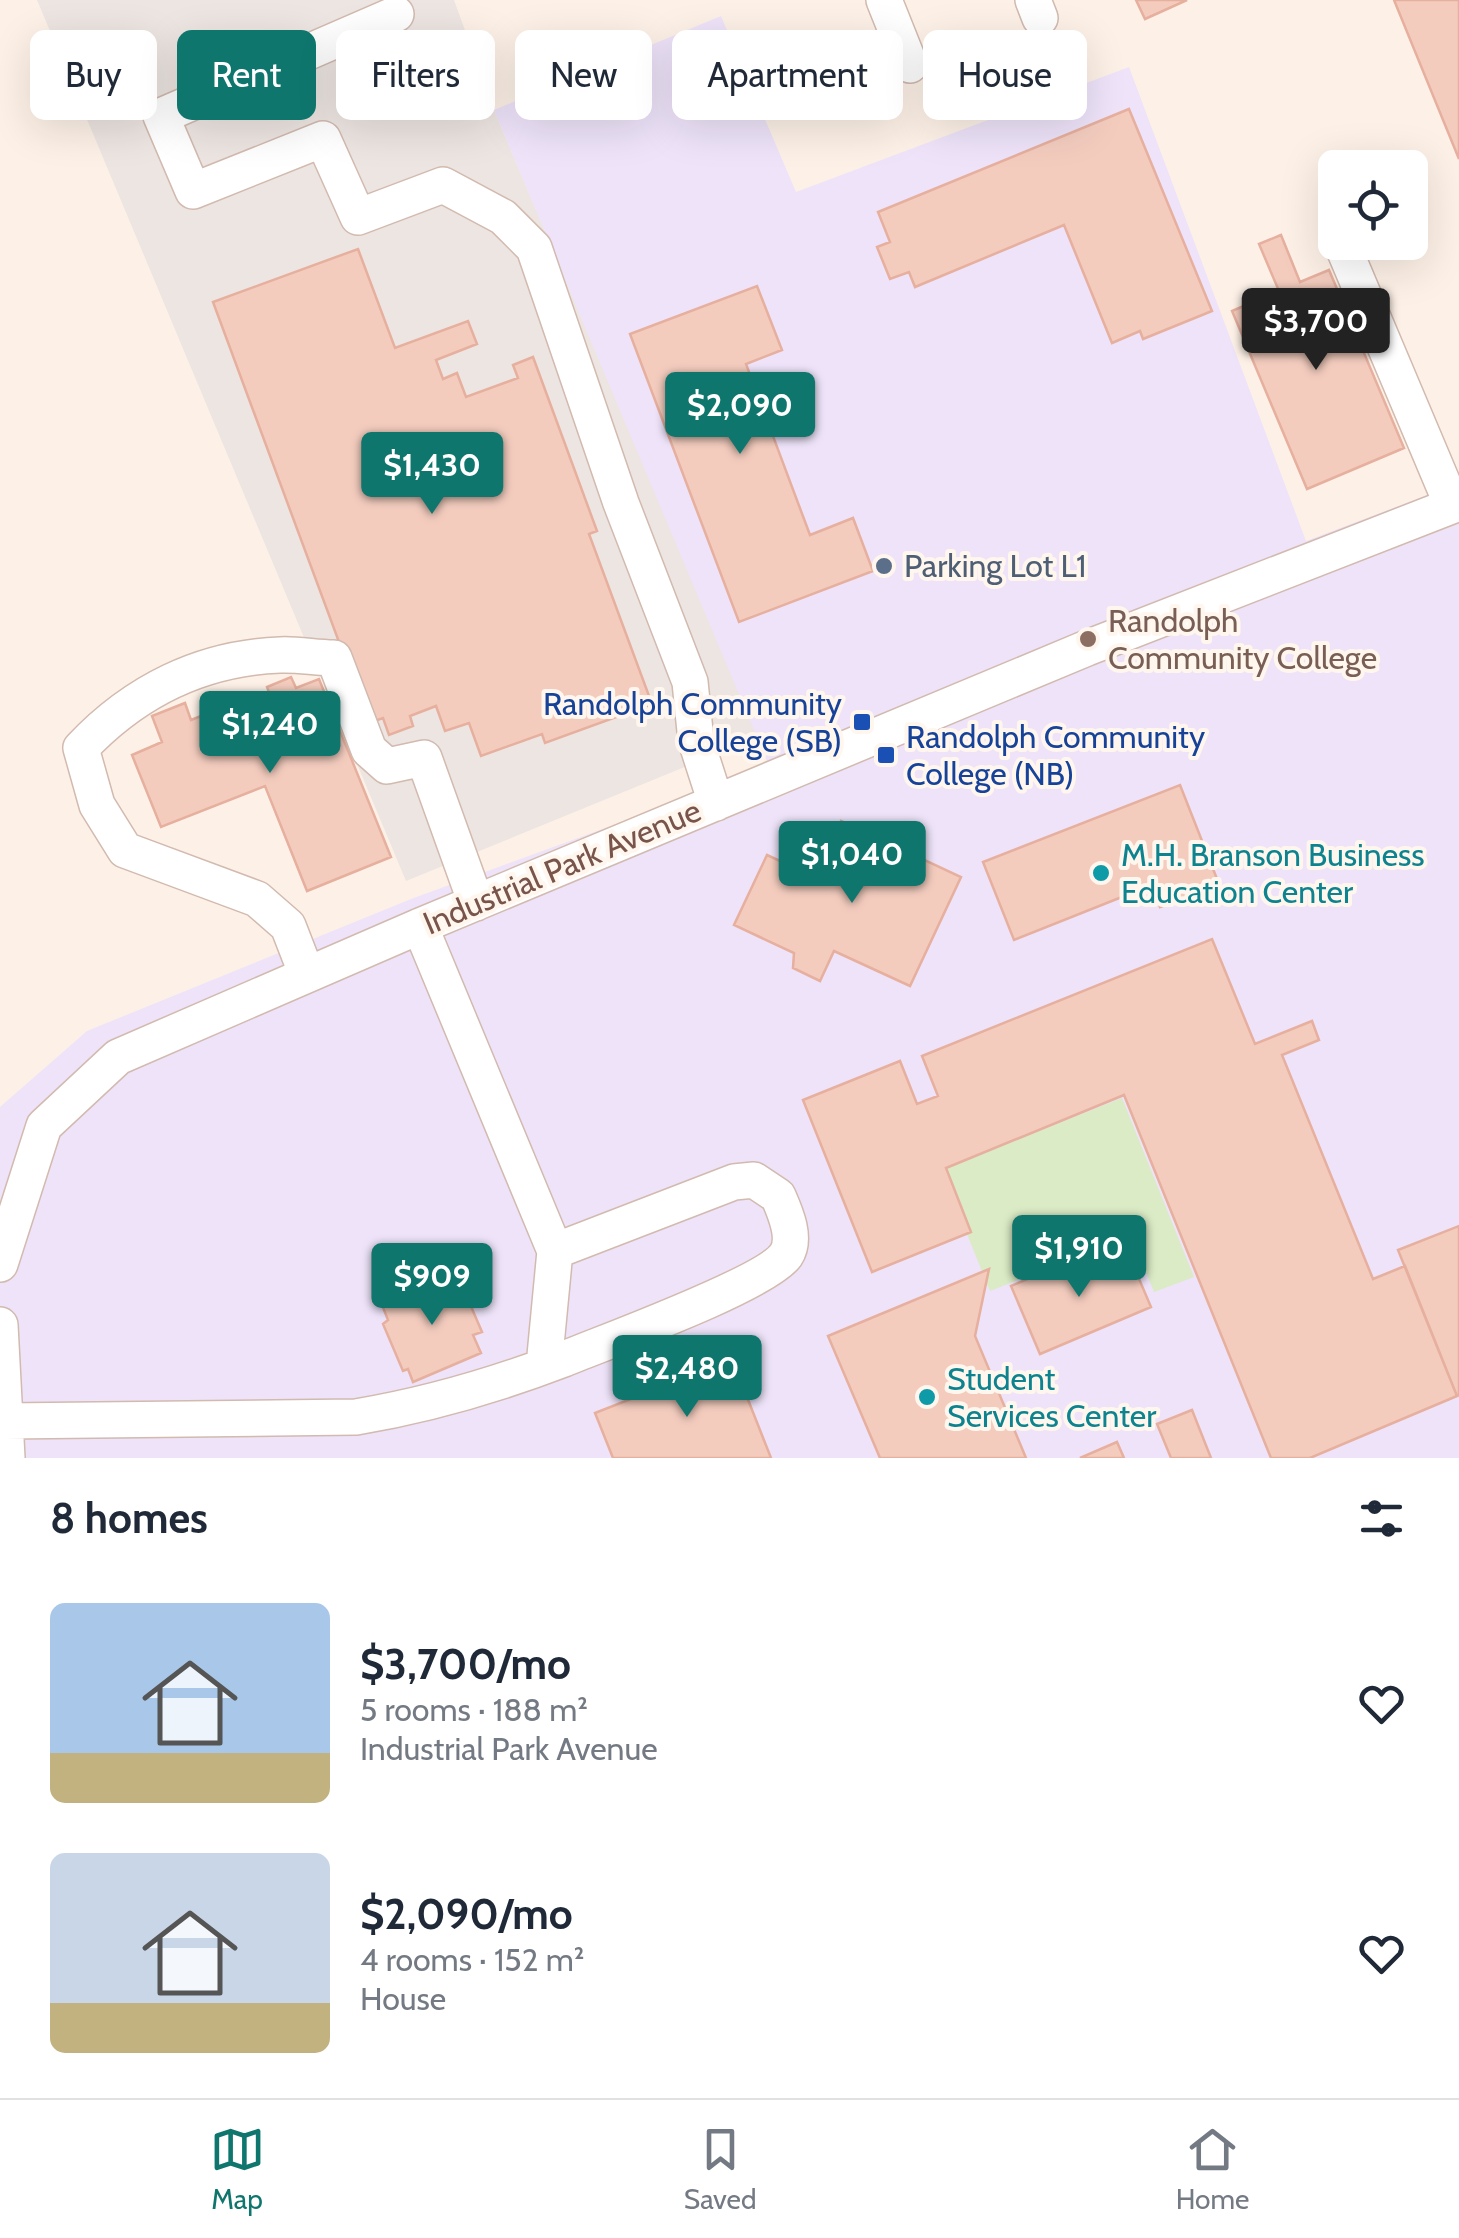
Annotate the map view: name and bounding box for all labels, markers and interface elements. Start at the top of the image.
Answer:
chip: Buy [30,30,157,120]
chip: Rent [177,30,316,120]
chip: Filters [336,30,495,120]
chip: New [515,30,652,120]
chip: Apartment [672,30,903,120]
chip: House [923,30,1087,120]
map controls [1318,150,1428,260]
button: locate [1318,150,1428,260]
pin: $3,700 [1235,288,1397,373]
text: $3,700 [1264,301,1368,340]
pin: $2,090 [659,372,821,457]
text: $2,090 [687,385,793,424]
pin: $1,430 [351,432,513,517]
text: $1,430 [383,445,481,484]
place label: Parking Lot L1 [904,546,1086,585]
marker: Parking Lot L1 [873,555,895,577]
place label: Randolph Community College [1108,601,1377,677]
marker: Randolph Community College [1077,628,1099,650]
place label: Randolph Community College (SB) [543,684,842,760]
pin: $1,240 [189,691,351,776]
text: $1,240 [221,704,319,743]
marker: Randolph Community College (SB) [851,711,873,733]
place label: Randolph Community College (NB) [906,717,1205,793]
marker: Randolph Community College (NB) [875,744,897,766]
street label: Industrial Park Avenue [417,790,706,943]
pin: $1,040 [771,821,933,906]
text: $1,040 [801,834,903,873]
place label: M.H. Branson Business Education Center [1121,835,1425,911]
marker: M.H. Branson Business Education Center [1090,862,1112,884]
pin: $1,910 [998,1215,1160,1300]
text: $1,910 [1034,1228,1124,1267]
pin: $909 [373,1243,491,1328]
text: $909 [393,1256,471,1295]
pin: $2,480 [606,1335,768,1420]
text: $2,480 [635,1348,739,1387]
place label: Student Services Center [947,1359,1157,1435]
marker: Student Services Center [916,1386,938,1408]
icon: filters [1354,1491,1409,1546]
text: 8 homes [50,1492,208,1544]
text: $3,700/mo [360,1638,571,1690]
icon: home [130,1643,250,1763]
icon: heart [1354,1676,1409,1731]
text: 5 rooms · 188 m² [360,1690,588,1729]
text: Industrial Park Avenue [360,1729,658,1768]
text: $2,090/mo [360,1888,573,1940]
icon: home [130,1893,250,2013]
icon: heart [1354,1926,1409,1981]
text: 4 rooms · 152 m² [360,1940,584,1979]
text: House [360,1979,446,2018]
tab: Map [210,2122,265,2216]
tab: Saved [684,2122,757,2216]
tab: Home [1176,2122,1249,2216]

